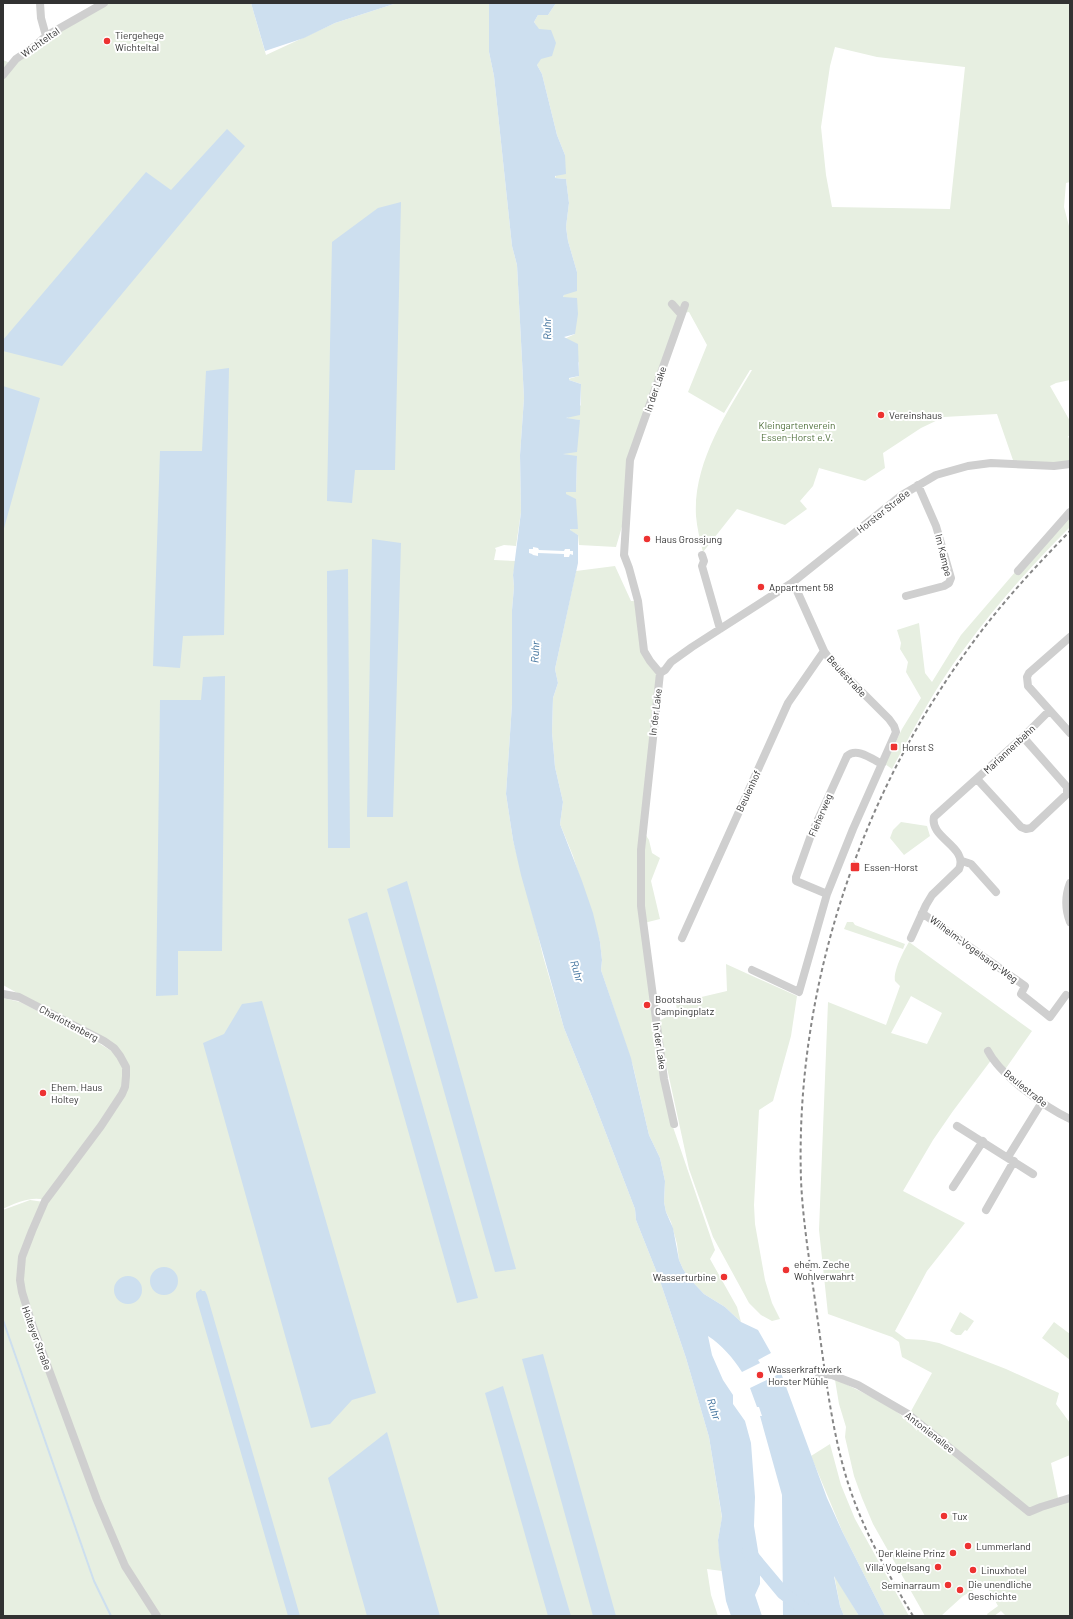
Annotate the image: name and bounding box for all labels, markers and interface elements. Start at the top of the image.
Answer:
street label: Wichteltal [18,24,62,60]
place label: Tiergehege Wichteltal [115,29,164,53]
marker: Tiergehege Wichteltal [102,36,112,46]
water label: Ruhr [540,317,553,340]
street label: In der Lake [642,365,668,413]
place label: Vereinshaus [889,409,942,421]
marker: Vereinshaus [876,410,886,420]
park label: Kleingartenverein Essen-Horst e.V. [759,419,835,443]
street label: Horster Straße [854,487,912,535]
place label: Haus Grossjung [655,533,722,545]
street label: Im Kampe [933,533,955,577]
marker: Haus Grossjung [642,534,652,544]
place label: Appartment 58 [769,581,834,593]
marker: Appartment 58 [756,582,766,592]
water label: Ruhr [527,640,542,663]
street label: Beulestraße [825,653,869,699]
street label: In der Lake [646,688,664,736]
street label: Mariannenbahn [981,722,1037,776]
place label: Horst S [902,741,934,753]
marker: Horst S [889,742,899,752]
street label: Beulenhof [733,768,763,814]
street label: Fleherweg [806,792,834,838]
marker: Essen-Horst [849,861,861,873]
place label: Essen-Horst [864,861,919,873]
street label: Wilhelm-Vogelsang-Weg [928,913,1020,985]
water label: Ruhr [568,958,587,984]
place label: Bootshaus Campingplatz [655,993,715,1017]
marker: Bootshaus Campingplatz [642,1000,652,1010]
street label: Charlottenberg [37,1002,101,1044]
street label: In der Lake [651,1022,669,1070]
street label: Beulestraße [1002,1067,1050,1109]
place label: Ehem. Haus Holtey [51,1081,103,1105]
marker: Ehem. Haus Holtey [38,1088,48,1098]
place label: ehem. Zeche Wohlverwahrt [794,1258,855,1282]
marker: ehem. Zeche Wohlverwahrt [781,1265,791,1275]
place label: Wasserturbine [653,1271,716,1283]
marker: Wasserturbine [719,1272,729,1282]
street label: Holteyer Straße [20,1304,54,1372]
place label: Wasserkraftwerk Horster Mühle [768,1363,842,1387]
marker: Wasserkraftwerk Horster Mühle [755,1370,765,1380]
water label: Ruhr [705,1396,724,1422]
street label: Antonienallee [903,1409,957,1455]
place label: Tux [952,1510,968,1522]
marker: Tux [939,1511,949,1521]
place label: Lummerland [976,1540,1031,1552]
marker: Lummerland [963,1541,973,1551]
place label: Der kleine Prinz [878,1547,946,1559]
marker: Der kleine Prinz [948,1548,958,1558]
place label: Villa Vogelsang [865,1561,930,1573]
marker: Villa Vogelsang [933,1562,943,1572]
place label: Linuxhotel [981,1564,1027,1576]
marker: Linuxhotel [968,1565,978,1575]
place label: Die unendliche Geschichte [968,1578,1032,1602]
place label: Seminarraum [882,1579,940,1591]
marker: Seminarraum [943,1580,953,1590]
marker: Die unendliche Geschichte [955,1585,965,1595]

